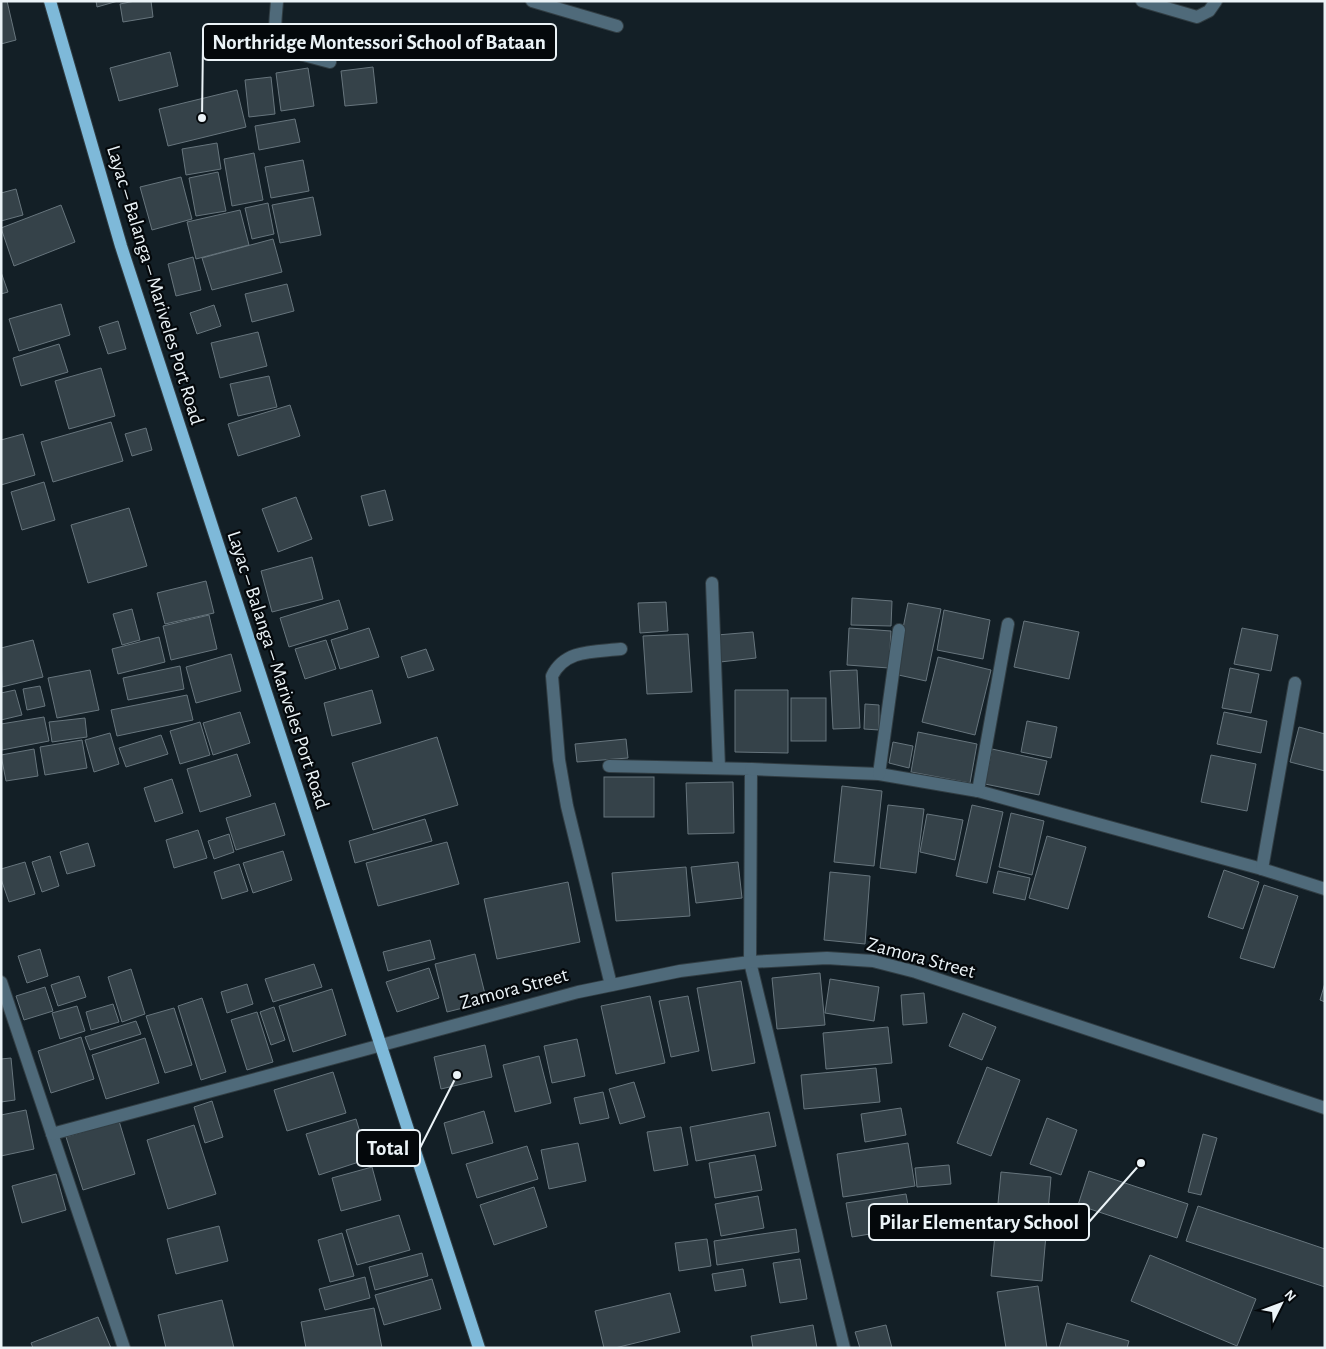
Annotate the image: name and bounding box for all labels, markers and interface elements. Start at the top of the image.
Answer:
callout: Northridge Montessori School of Bataan [203,24,556,60]
text: Northridge Montessori School of Bataan [212,32,546,53]
street label: Layac – Balanga – Mariveles Port Road [103,143,207,427]
street label: Layac – Balanga – Mariveles Port Road [224,529,332,811]
street label: Zamora Street [865,934,978,982]
street label: Zamora Street [458,965,571,1013]
callout: Total [357,1130,420,1166]
text: Total [367,1138,409,1159]
callout: Pilar Elementary School [869,1204,1089,1240]
text: Pilar Elementary School [879,1212,1079,1233]
north arrow [1256,1279,1306,1329]
text: N [1281,1288,1298,1304]

